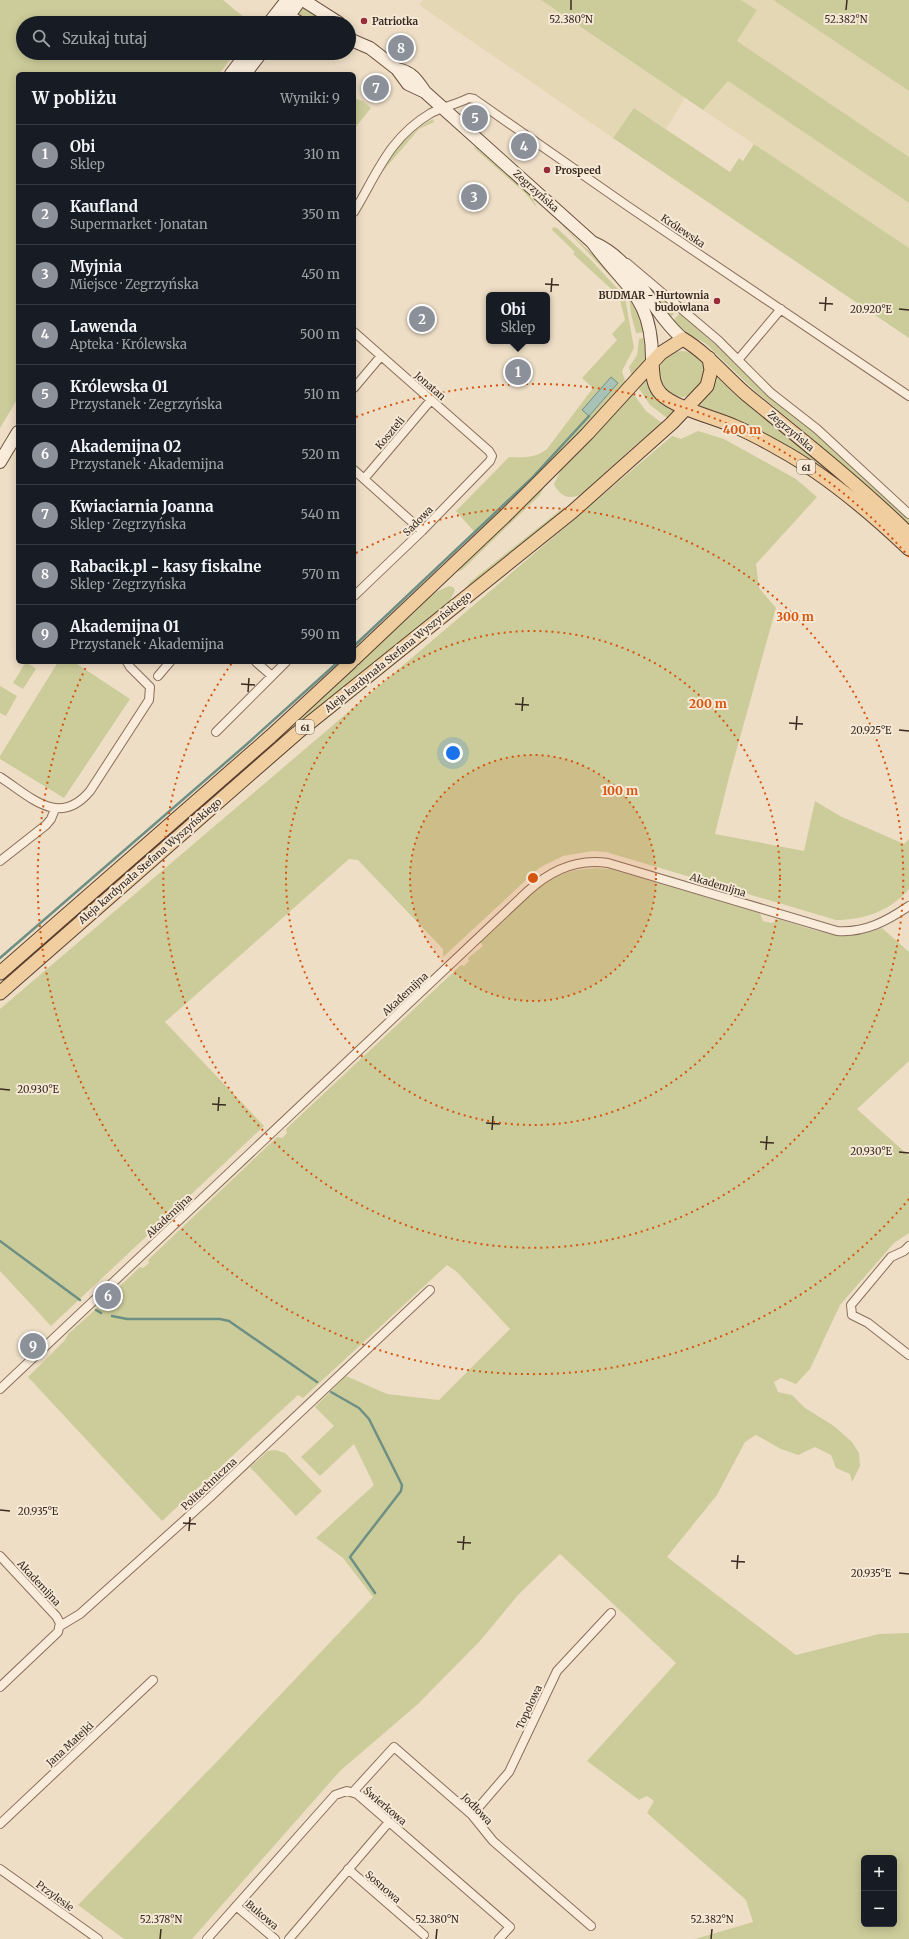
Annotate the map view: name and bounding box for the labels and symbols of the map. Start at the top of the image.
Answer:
text: 52.380°N [549,13,593,26]
text: 52.382°N [825,13,868,26]
place label: Patriotka [372,15,418,28]
marker: Patriotka [359,16,369,26]
pin: 8 [388,33,414,63]
pin: 7 [363,73,389,103]
pin: 5 [462,103,488,133]
pin: 4 [511,131,537,161]
place label: Prospeed [555,164,601,177]
marker: Prospeed [542,165,552,175]
street label: Zegrzyńska [511,167,562,215]
pin: 3 [461,182,487,212]
street label: Królewska [658,211,708,251]
place label: BUDMAR - Hurtownia budowlana [599,289,709,314]
marker: BUDMAR - Hurtownia budowlana [712,296,722,306]
text: 20.920°E [850,303,893,316]
pin: 2 [409,304,435,334]
pin: 1 [505,357,531,387]
street label: Jonatan [411,368,449,403]
street label: Zegrzyńska [765,408,817,455]
street label: Koszteli [373,414,407,452]
text: 400 m [723,422,761,437]
road number: 61 [797,460,815,474]
street label: Sadowa [400,503,436,539]
street label: Aleja kardynała Stefana Wyszyńskiego [321,589,474,716]
text: 300 m [776,609,814,624]
text: 200 m [689,696,727,711]
road number: 61 [296,720,314,734]
text: 20.925°E [851,724,892,737]
your location [443,743,463,763]
text: 100 m [602,783,638,798]
street label: Aleja kardynała Stefana Wyszyńskiego [75,795,224,927]
street label: Akademijna [687,870,748,900]
centre of rings [526,871,540,885]
street label: Akademijna [379,969,431,1019]
text: 20.930°E [17,1083,59,1096]
text: 20.930°E [850,1145,892,1158]
street label: Akademijna [143,1191,195,1241]
pin: 6 [95,1281,121,1311]
pin: 9 [20,1331,46,1361]
street label: Politechniczna [179,1455,240,1513]
text: 20.935°E [18,1505,59,1518]
street label: Akademijna [14,1557,64,1609]
text: 20.935°E [851,1567,892,1580]
street label: Topolowa [513,1682,545,1731]
street label: Jana Matejki [43,1719,96,1770]
street label: Świerkowa [361,1783,410,1828]
street label: Jodłowa [458,1790,496,1828]
street label: Sosnowa [363,1868,404,1906]
street label: Przylesie [34,1878,76,1914]
street label: Bukowa [243,1898,281,1933]
text: 52.378°N [140,1913,182,1926]
text: 52.380°N [415,1913,459,1926]
text: 52.382°N [691,1913,734,1926]

